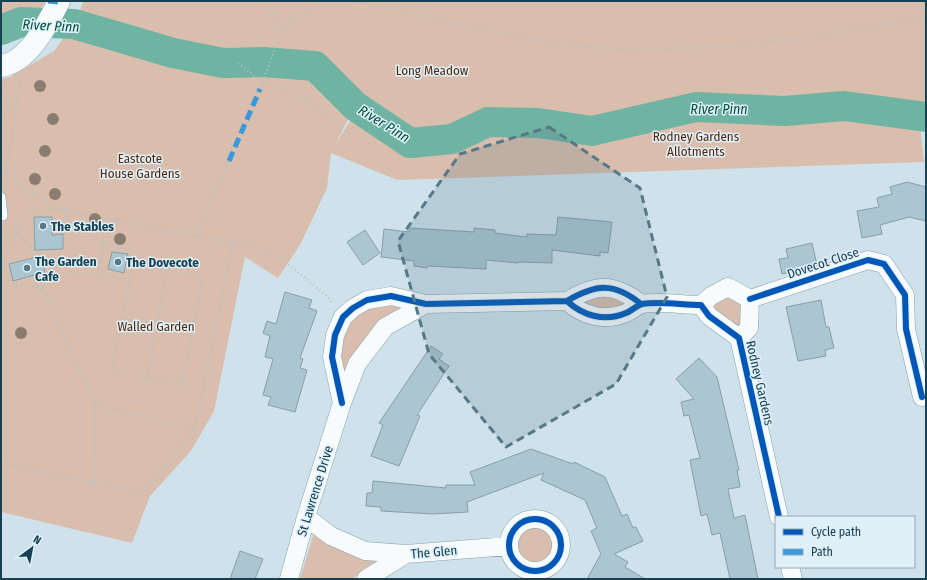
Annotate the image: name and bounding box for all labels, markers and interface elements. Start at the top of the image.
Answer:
water label: River Pinn [22,16,80,36]
park label: Long Meadow [396,63,469,78]
water label: River Pinn [690,101,748,118]
water label: River Pinn [355,102,413,146]
park label: Rodney Gardens Allotments [653,129,740,159]
park label: Eastcote House Gardens [100,151,181,181]
place label: The Stables [51,219,114,234]
marker: The Stables [38,221,48,231]
street label: Dovecot Close [785,244,861,282]
place label: The Garden Cafe [35,254,97,284]
place label: The Dovecote [126,255,199,270]
marker: The Dovecote [113,257,123,267]
marker: The Garden Cafe [22,263,32,273]
park label: Walled Garden [117,319,195,334]
street label: Rodney Gardens [743,339,777,427]
street label: St Lawrence Drive [294,444,336,538]
legend [775,516,915,568]
text: Cycle path [811,525,861,539]
north arrow [12,528,52,568]
text: N [31,533,43,547]
street label: The Glen [410,543,458,561]
text: Path [811,545,833,559]

